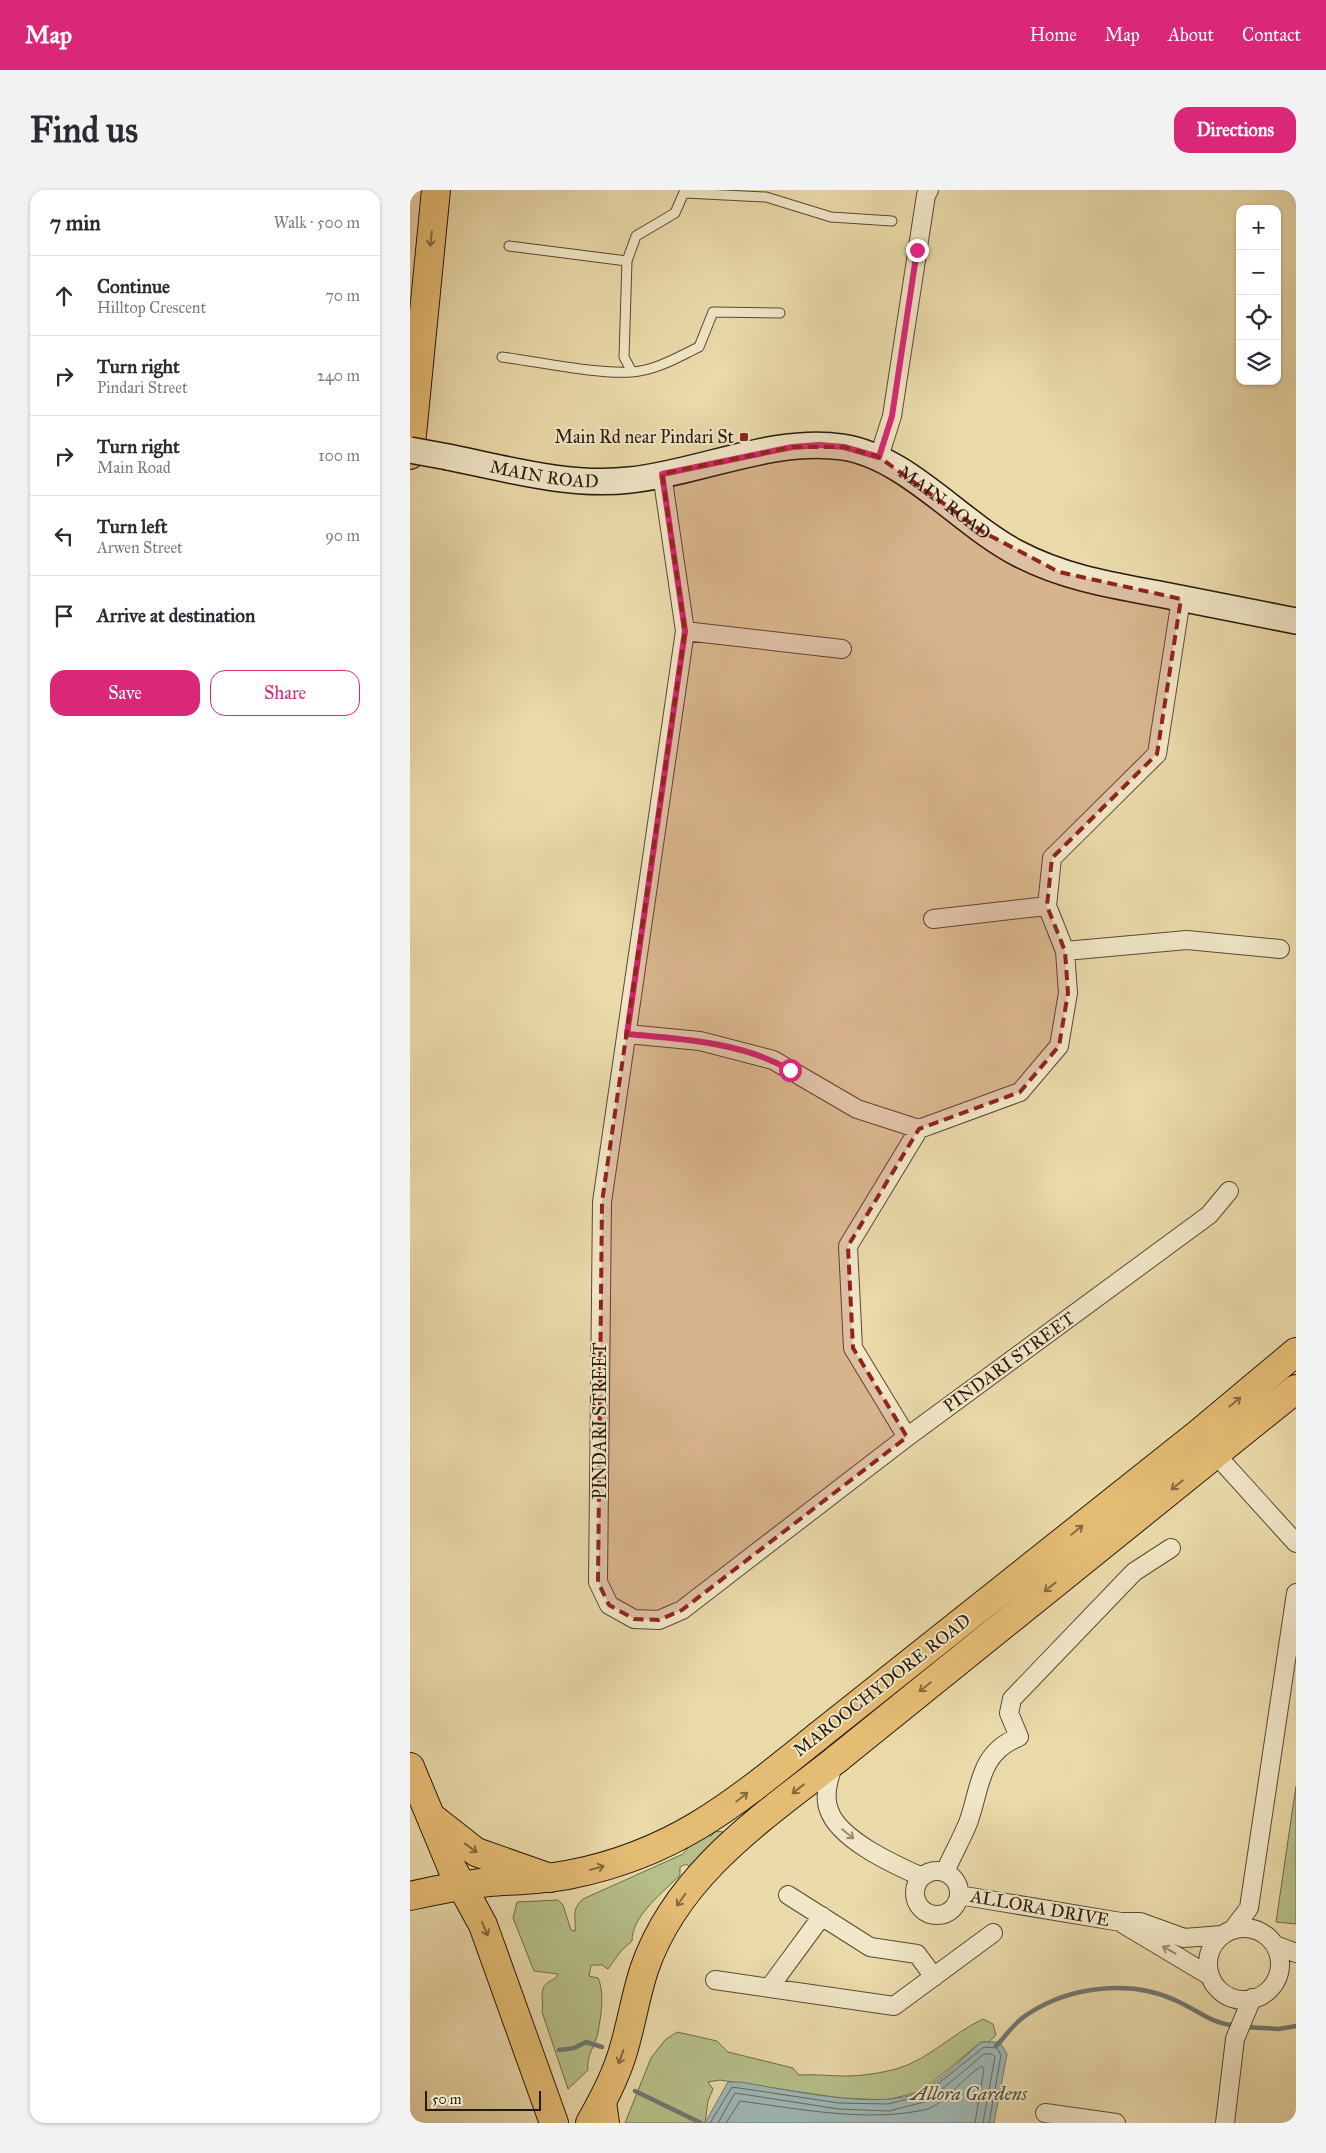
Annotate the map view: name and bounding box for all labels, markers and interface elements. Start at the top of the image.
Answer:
text: Map [25,20,72,50]
text: Home [1030,24,1077,46]
text: Map [1105,24,1140,46]
text: About [1168,24,1214,46]
text: Contact [1242,24,1301,46]
button: Directions [1174,107,1296,153]
text: Find us [30,109,138,152]
map controls [1236,205,1281,385]
button: + [1236,205,1281,250]
text: 7 min [50,210,101,236]
text: Walk · 500 m [274,213,360,232]
one-way arrow [427,230,436,246]
route end [906,239,929,262]
button: − [1236,250,1281,295]
text: Continue [97,275,170,298]
icon: ahead [50,282,78,310]
text: 70 m [325,286,360,305]
button: locate [1236,295,1281,340]
text: Hilltop Crescent [97,298,206,317]
button: layers [1236,340,1281,385]
text: Turn right [97,355,180,378]
icon: right [50,362,78,390]
text: 240 m [317,366,360,385]
text: Pindari Street [97,378,188,397]
place label: Main Rd near Pindari St [554,426,735,448]
marker: Main Rd near Pindari St [738,431,750,443]
text: Turn right [97,435,180,458]
icon: right [50,442,78,470]
text: 100 m [318,446,360,465]
street label: MAIN ROAD [488,455,599,493]
text: Main Road [97,458,171,477]
street label: MAIN ROAD [894,461,995,544]
text: Turn left [97,515,167,538]
icon: left [50,522,78,550]
text: 90 m [325,526,360,545]
text: Arwen Street [97,538,183,557]
icon: arrive [50,602,78,630]
text: Arrive at destination [97,604,255,627]
button: Save [50,670,200,716]
button: Share [210,670,360,716]
route start [779,1059,802,1082]
street label: PINDARI STREET [939,1307,1079,1417]
street label: PINDARI STREET [589,1342,611,1500]
one-way arrow [1228,1397,1241,1408]
one-way arrow [1171,1479,1184,1490]
one-way arrow [1070,1525,1083,1536]
one-way arrow [1044,1581,1057,1592]
street label: MAROOCHYDORE ROAD [789,1609,975,1761]
one-way arrow [919,1681,932,1692]
one-way arrow [791,1784,805,1794]
one-way arrow [735,1791,748,1802]
one-way arrow [841,1828,854,1839]
one-way arrow [464,1843,478,1853]
one-way arrow [589,1863,605,1872]
street label: ALLORA DRIVE [968,1885,1111,1931]
one-way arrow [676,1893,686,1907]
one-way arrow [481,1921,490,1936]
one-way arrow [1162,1945,1177,1955]
one-way arrow [616,2049,625,2064]
water label: Allora Gardens [909,2082,1028,2105]
scale bar [425,2088,541,2111]
text: 50 m [432,2091,461,2108]

